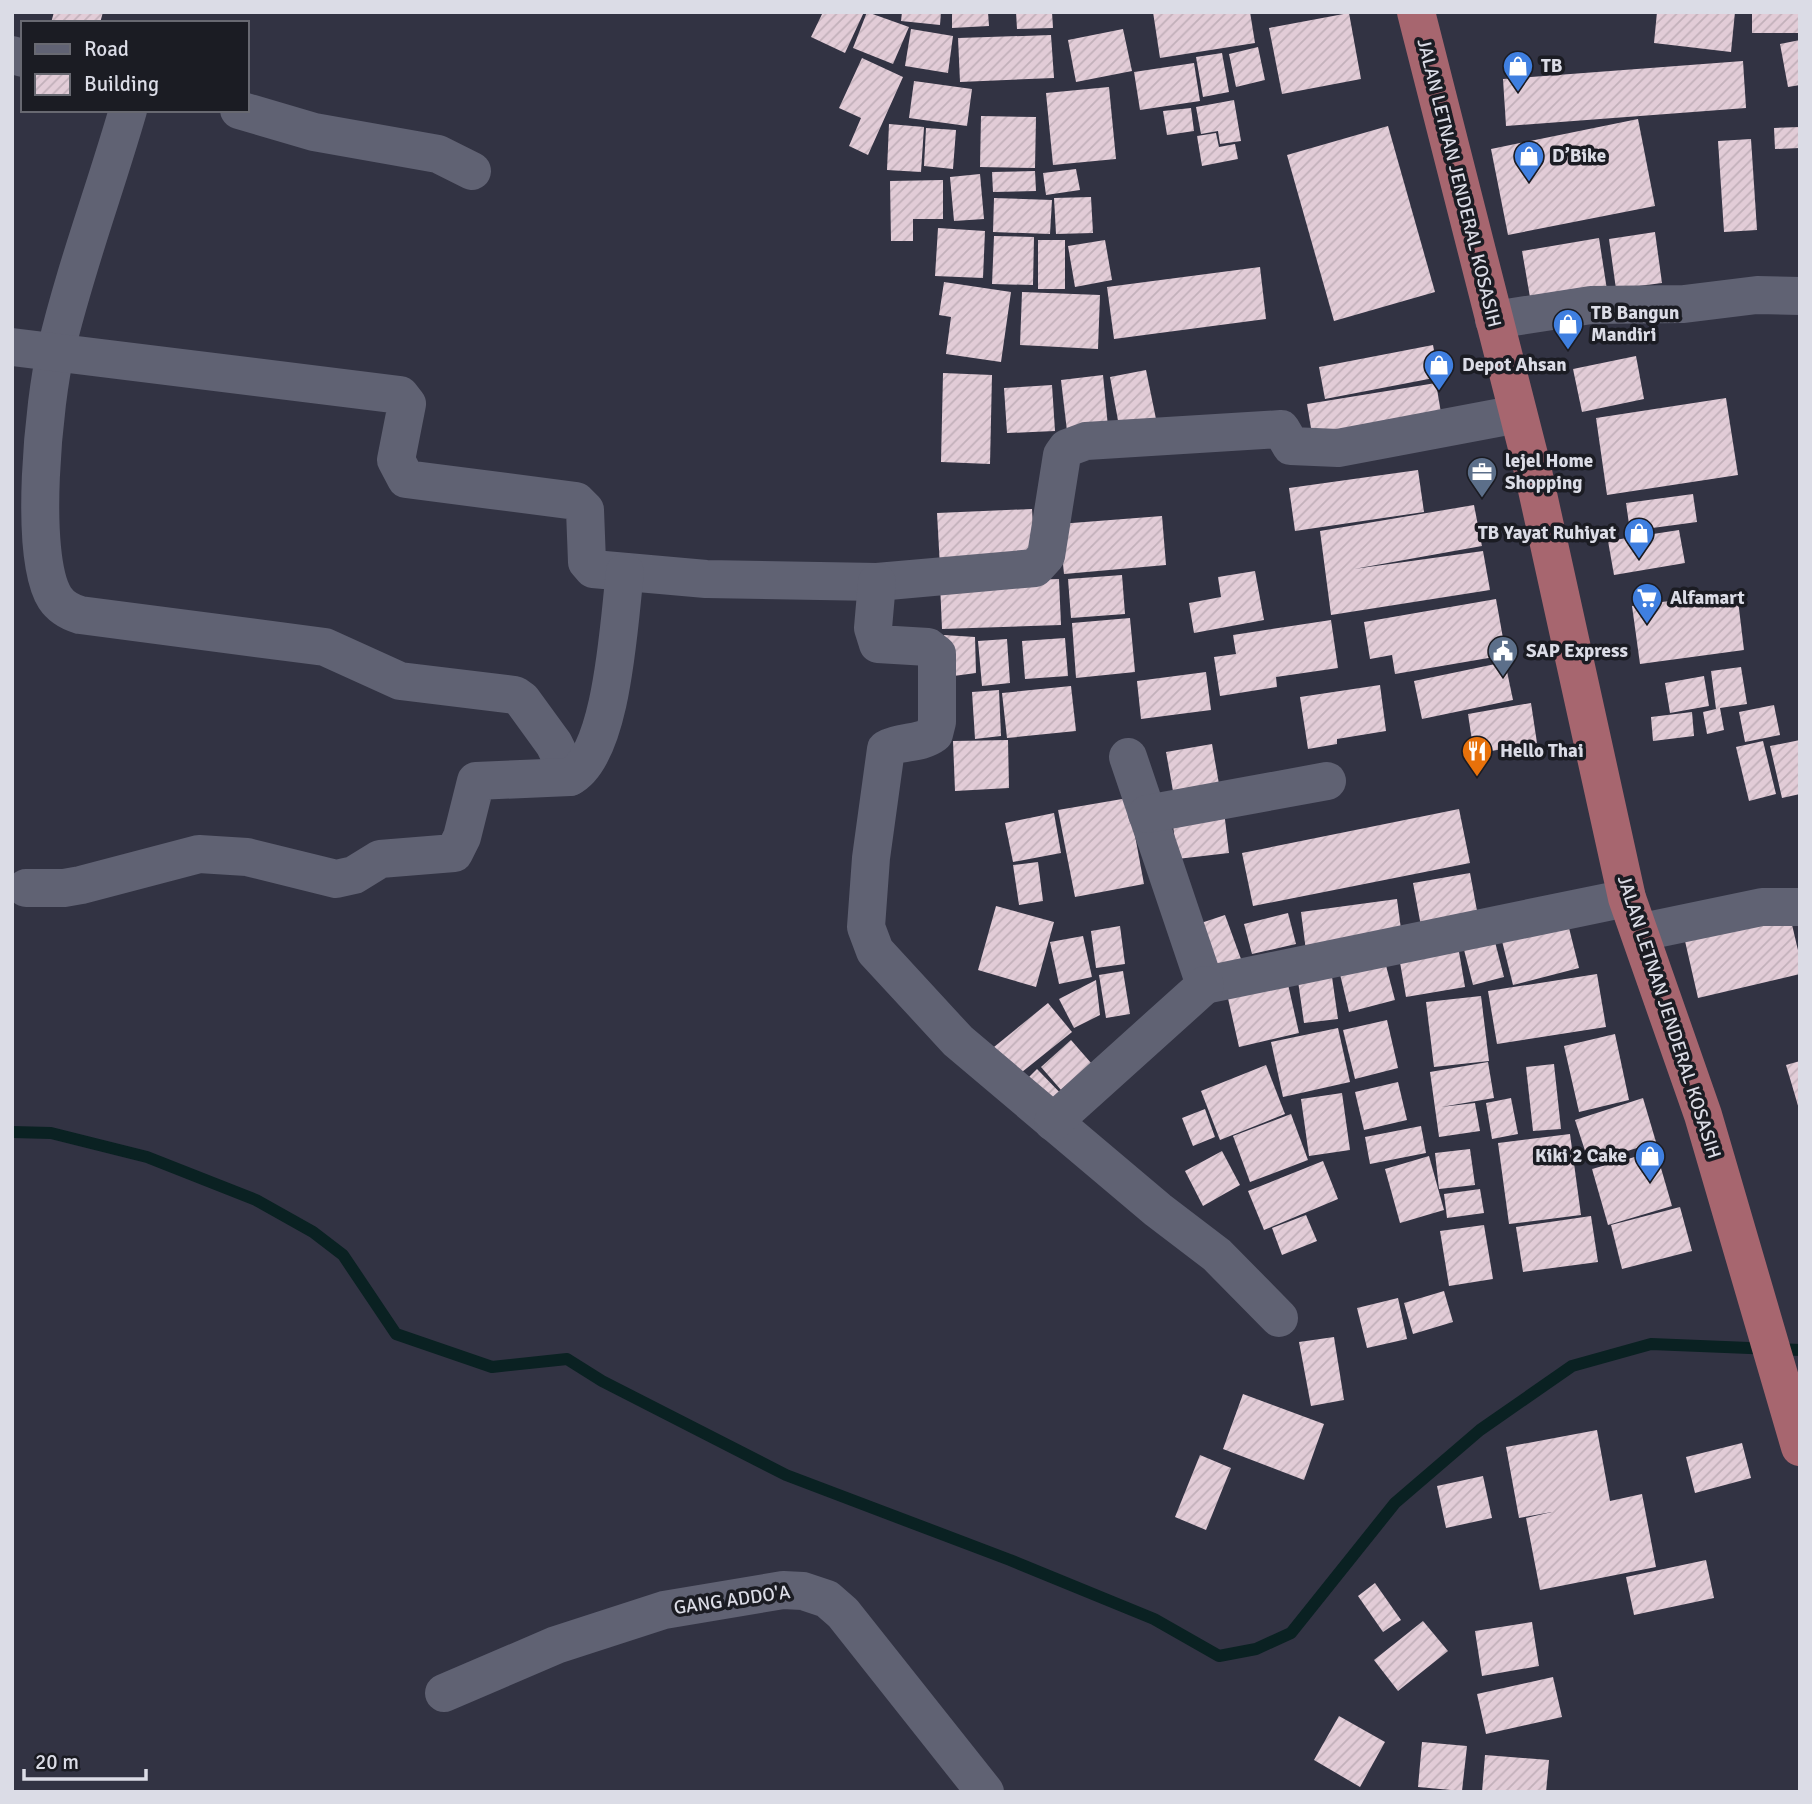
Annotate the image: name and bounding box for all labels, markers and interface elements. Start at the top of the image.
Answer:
legend [21,21,248,112]
text: Road [84,36,129,62]
street label: JALAN LETNAN JENDERAL KOSASIH [1411,36,1507,330]
shop icon: TB [1501,49,1535,93]
place label: TB [1541,54,1563,78]
text: Building [84,71,159,97]
shop icon: D’Bike [1512,139,1546,183]
place label: D’Bike [1552,144,1606,168]
place label: TB Bangun Mandiri [1591,301,1679,347]
shop icon: TB Bangun Mandiri [1551,307,1585,351]
shop icon: Depot Ahsan [1422,348,1456,392]
place label: Depot Ahsan [1462,353,1567,377]
place label: lejel Home Shopping [1505,449,1593,495]
office icon: lejel Home Shopping [1465,455,1499,499]
shop icon: TB Yayat Ruhiyat [1622,516,1656,560]
place label: TB Yayat Ruhiyat [1478,521,1616,545]
supermarket icon: Alfamart [1630,581,1664,625]
place label: Alfamart [1670,586,1745,610]
public building icon: SAP Express [1486,634,1520,678]
place label: SAP Express [1526,639,1628,663]
restaurant icon: Hello Thai [1460,734,1494,778]
place label: Hello Thai [1500,739,1584,763]
street label: JALAN LETNAN JENDERAL KOSASIH [1612,872,1726,1162]
shop icon: Kiki 2 Cake [1633,1139,1667,1183]
place label: Kiki 2 Cake [1535,1144,1627,1168]
street label: GANG ADDO'A [672,1580,792,1620]
scale bar [24,1738,147,1782]
text: 20 m [35,1749,79,1775]

